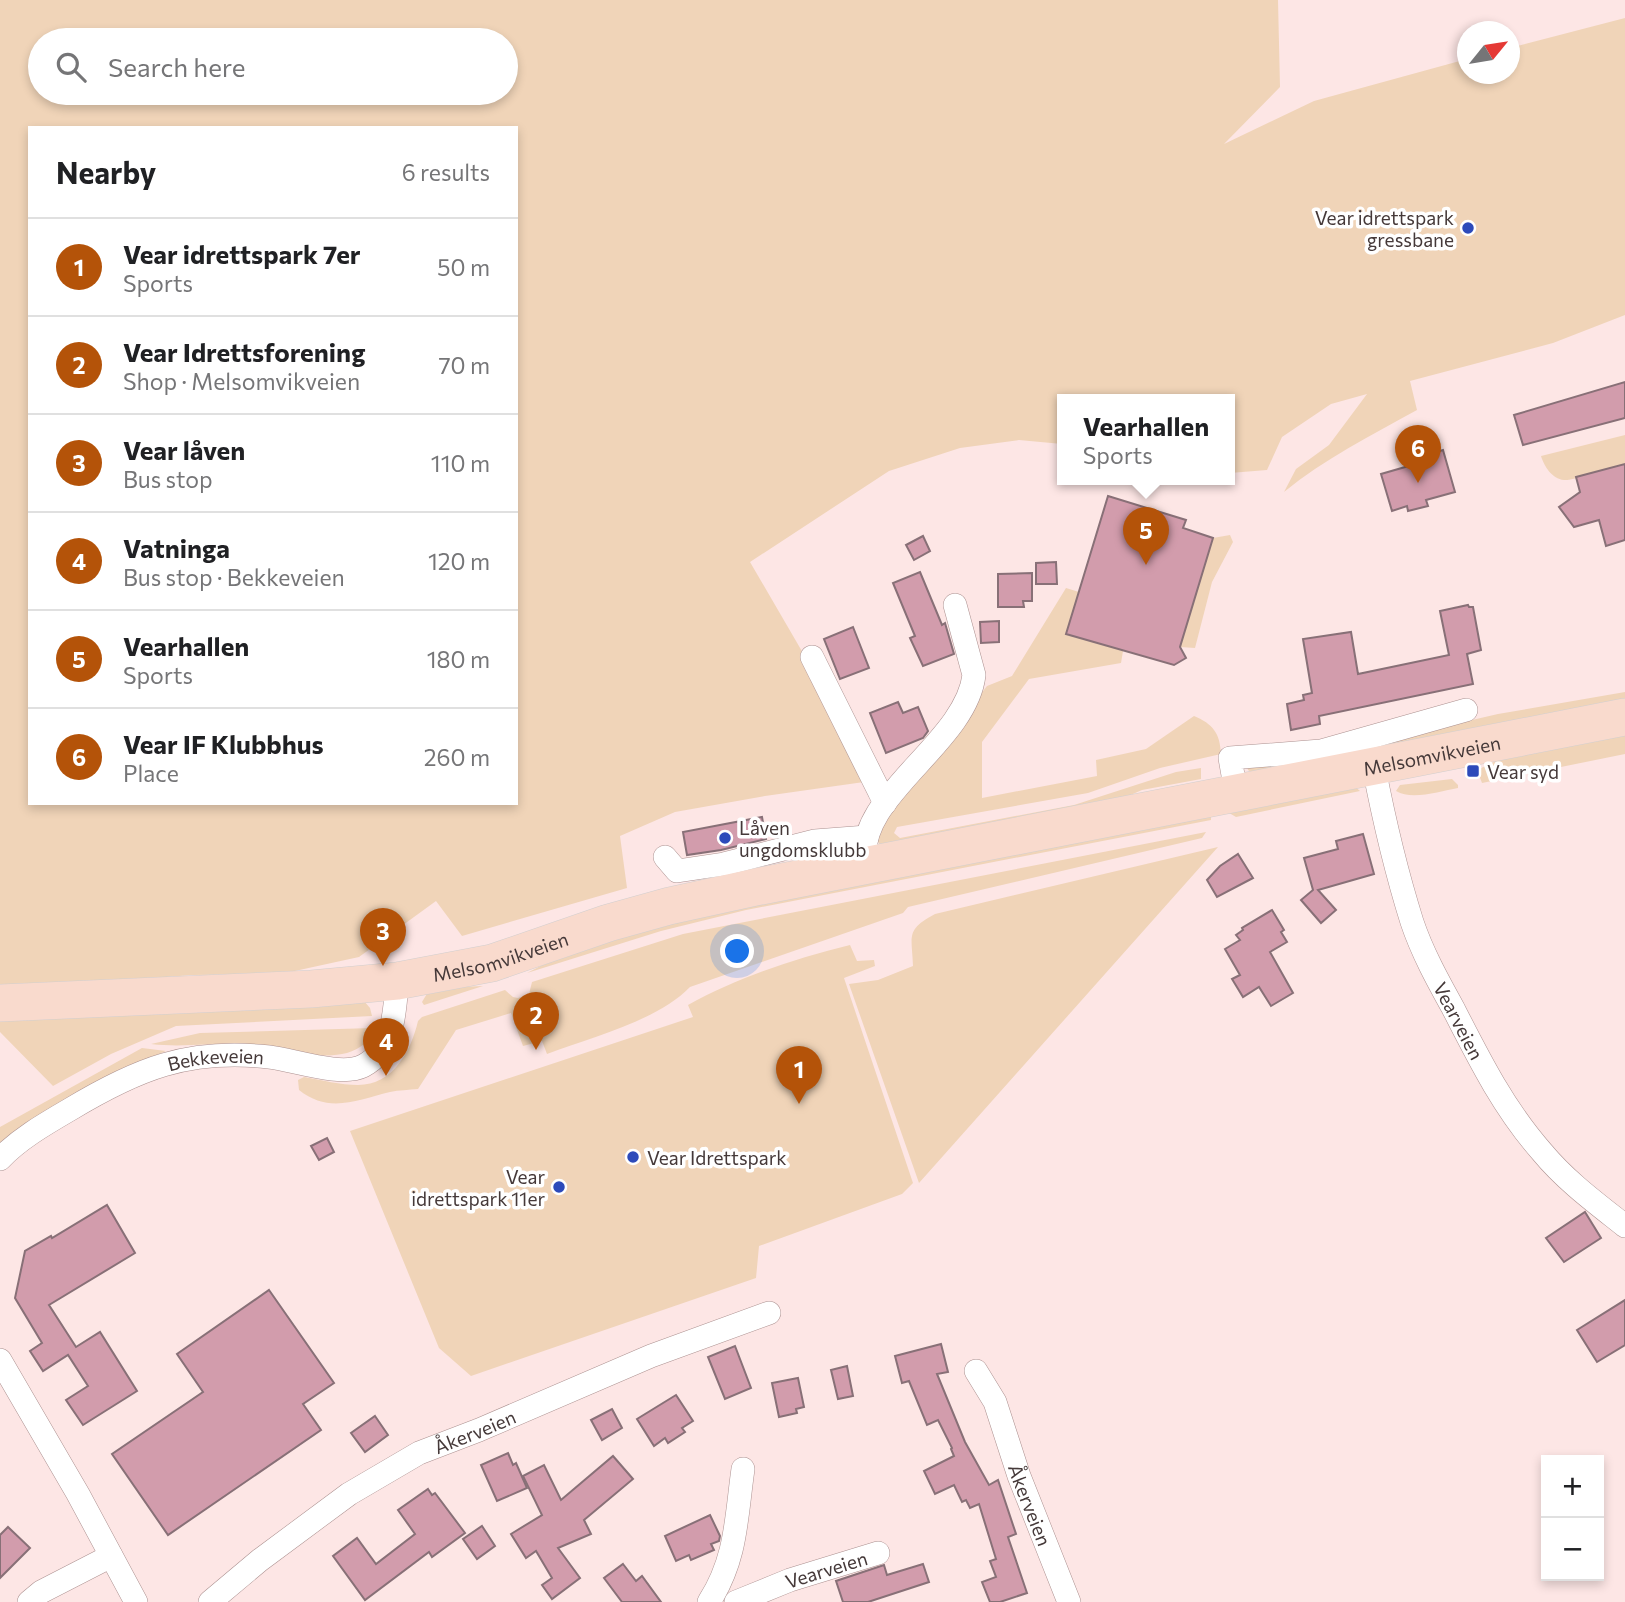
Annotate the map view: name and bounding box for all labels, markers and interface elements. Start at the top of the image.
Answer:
north arrow [1457,21,1520,84]
search box [28,28,518,105]
icon: search [52,48,90,86]
text: Search here [108,51,246,82]
text: Nearby [56,153,156,190]
text: 6 results [402,158,490,186]
place label: Vear idrettspark gressbane [1315,206,1454,251]
marker: Vear idrettspark gressbane [1460,220,1476,236]
text: Vear idrettspark 7er [123,238,361,269]
text: 1 [74,253,84,281]
text: 50 m [437,253,490,281]
text: Sports [123,269,193,297]
text: Vear Idrettsforening [123,336,365,367]
text: 2 [72,351,86,379]
text: 70 m [438,351,490,379]
text: Shop · Melsomvikveien [123,367,360,395]
popup [1057,394,1235,485]
text: Vearhallen [1083,410,1209,441]
pin: 6 [1395,425,1441,483]
text: Vear låven [123,434,245,465]
text: Sports [1083,441,1153,469]
text: 3 [72,449,86,477]
text: 110 m [431,449,490,477]
text: Bus stop [123,465,213,493]
pin: 5 [1123,507,1169,565]
text: Vatninga [123,532,230,563]
text: 4 [72,547,86,575]
text: 120 m [428,547,490,575]
text: Bus stop · Bekkeveien [123,563,345,591]
text: Vearhallen [123,630,249,661]
text: 5 [72,645,86,673]
text: 180 m [427,645,490,673]
text: Sports [123,661,193,689]
text: Vear IF Klubbhus [123,728,324,759]
street label: Melsomvikveien [1361,730,1502,779]
text: 6 [72,743,86,771]
text: 260 m [424,743,490,771]
text: Place [123,759,179,787]
place label: Vear syd [1487,760,1559,783]
marker: Vear syd [1465,763,1481,779]
place label: Låven ungdomsklubb [739,816,866,861]
marker: Låven ungdomsklubb [717,830,733,846]
pin: 3 [360,908,406,966]
street label: Melsomvikveien [431,926,571,986]
your location [720,934,754,968]
street label: Vearveien [1429,978,1489,1063]
pin: 2 [513,992,559,1050]
pin: 4 [363,1018,409,1076]
street label: Bekkeveien [165,1043,265,1075]
pin: 1 [776,1046,822,1104]
place label: Vear Idrettspark [647,1146,787,1169]
marker: Vear Idrettspark [625,1149,641,1165]
place label: Vear idrettspark 11er [411,1165,545,1210]
marker: Vear idrettspark 11er [551,1179,567,1195]
street label: Åkerveien [430,1404,519,1458]
map controls [1541,1455,1604,1581]
button: + [1541,1455,1604,1518]
street label: Åkerveien [1004,1461,1057,1549]
button: − [1541,1518,1604,1581]
street label: Vearveien [782,1546,870,1592]

